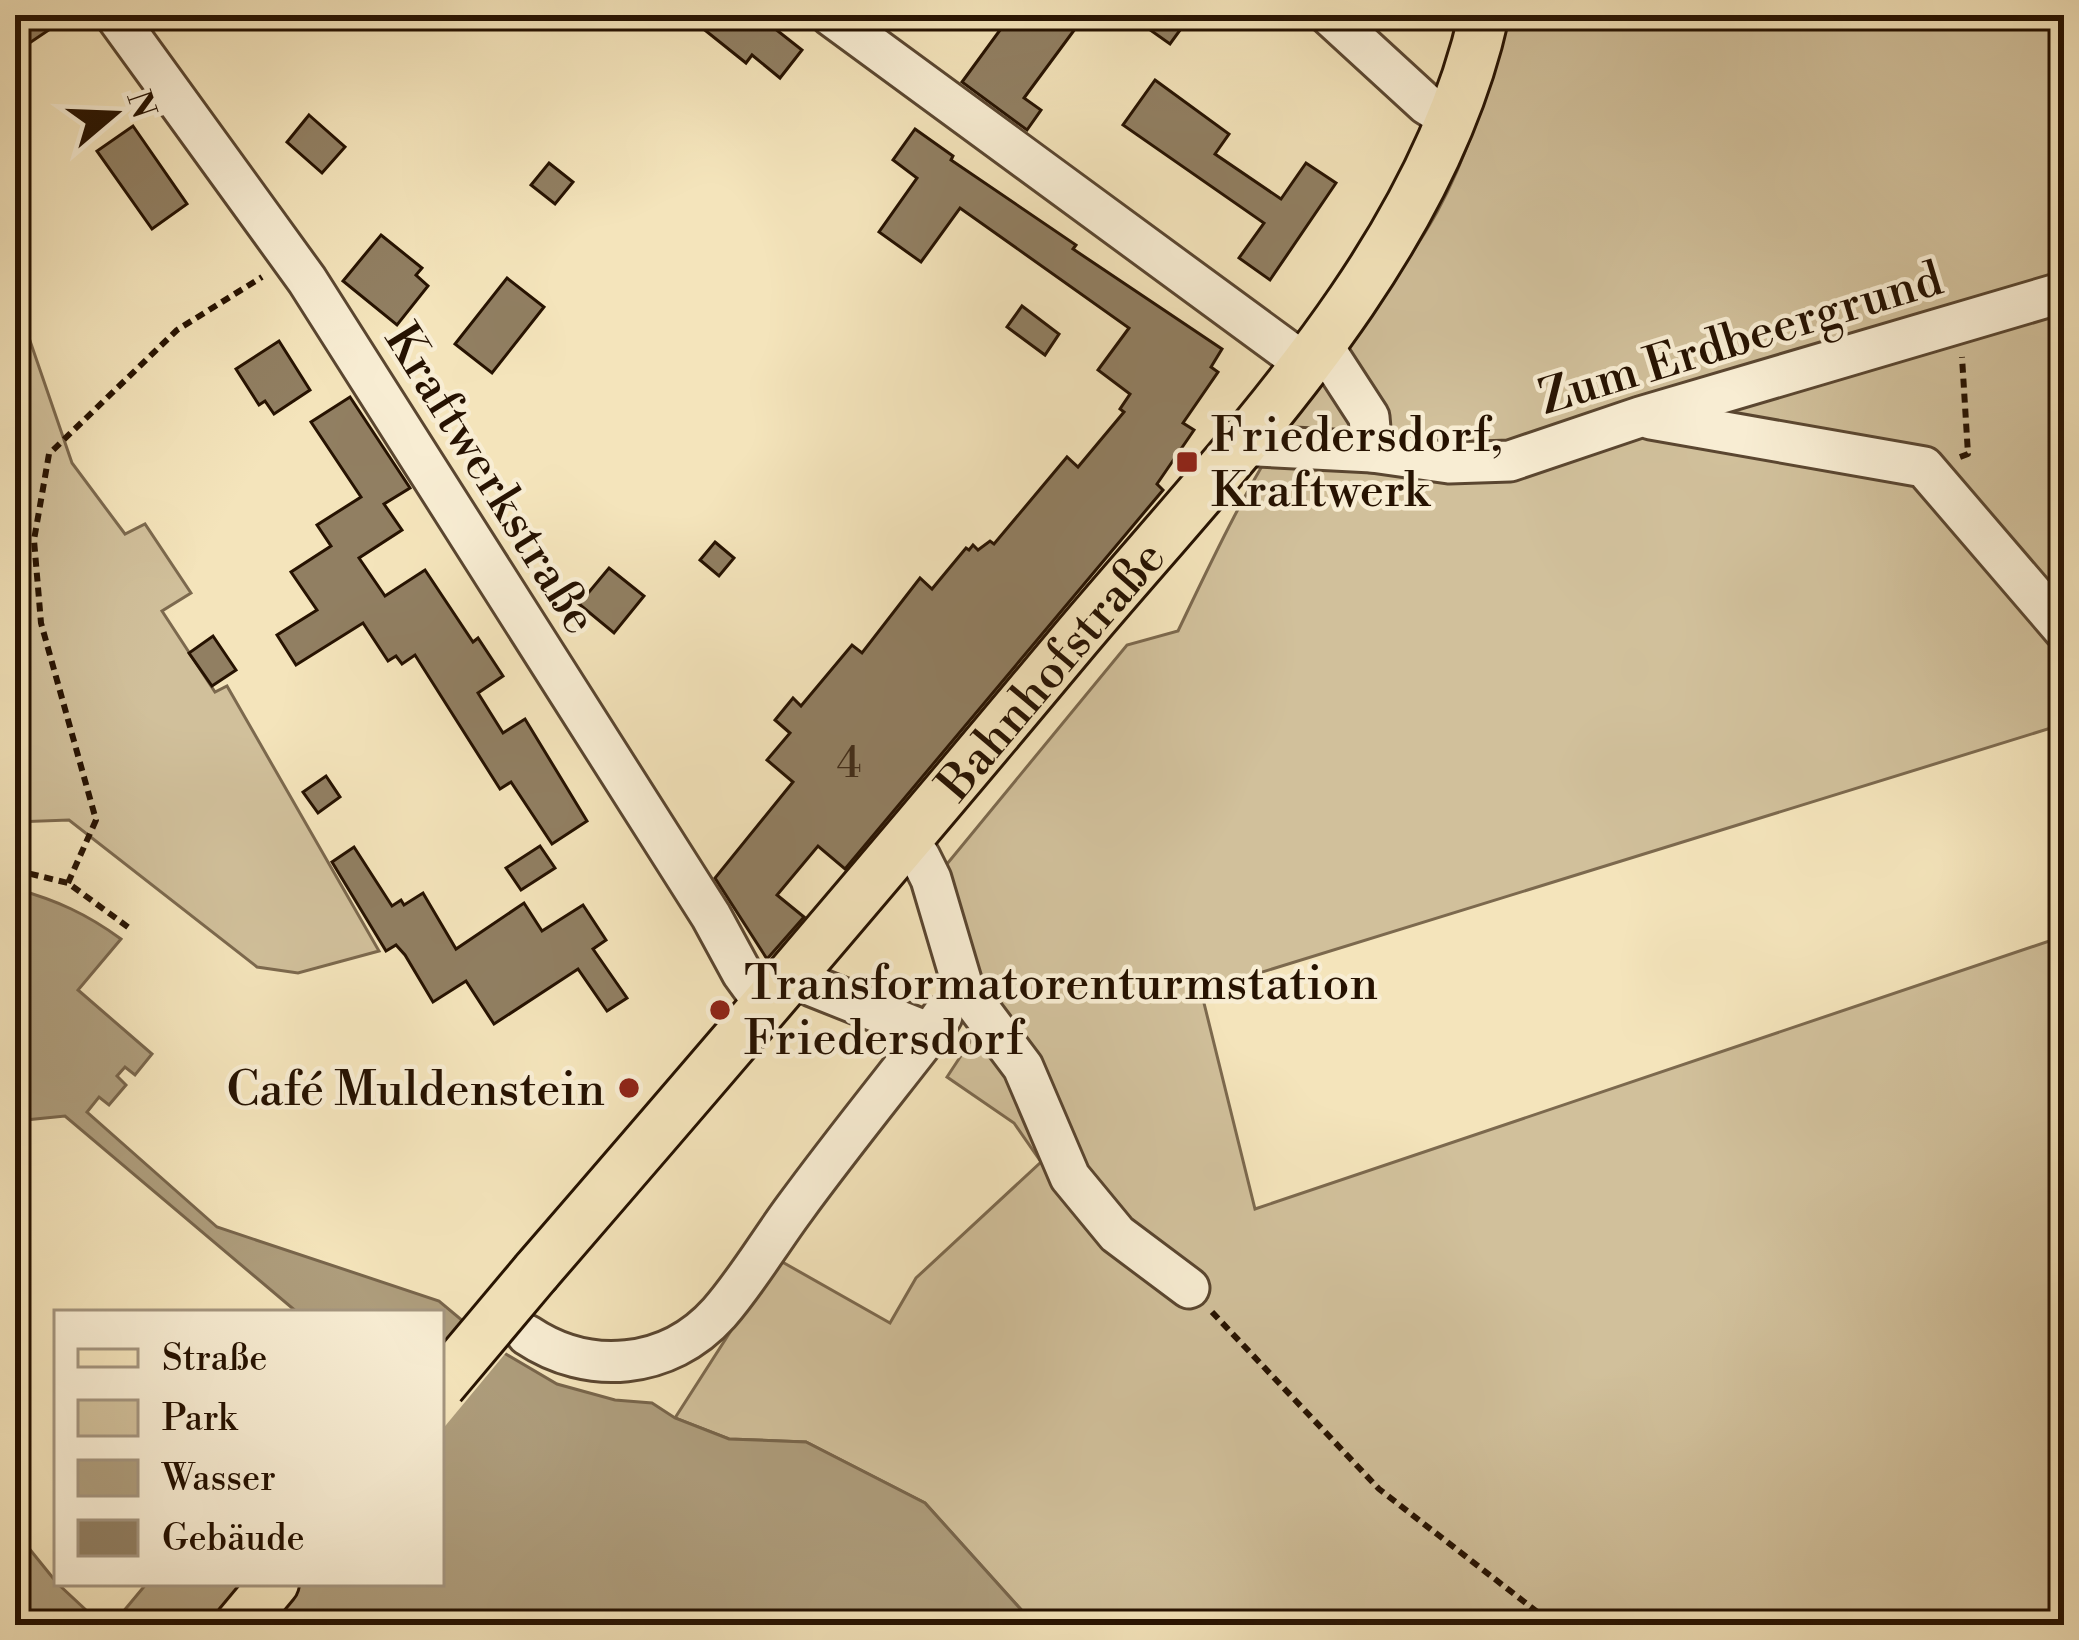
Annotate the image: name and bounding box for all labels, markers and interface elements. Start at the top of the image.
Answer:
north arrow [54,54,174,174]
text: N [116,86,164,124]
street label: Zum Erdbeergrund [1532,250,1950,430]
street label: Kraftwerkstraße [370,313,609,646]
place label: Friedersdorf, Kraftwerk [1211,407,1502,522]
marker: Friedersdorf, Kraftwerk [1174,449,1200,475]
street label: Bahnhofstraße [925,529,1179,815]
house number: 4 [837,738,862,791]
place label: Transformatorenturmstation Friedersdorf [744,955,1378,1070]
marker: Transformatorenturmstation Friedersdorf [707,997,733,1023]
place label: Café Muldenstein [226,1061,605,1121]
marker: Café Muldenstein [616,1075,642,1101]
legend [54,1310,444,1586]
text: Straße [162,1337,267,1382]
text: Park [162,1397,239,1442]
text: Wasser [161,1457,276,1502]
text: Gebäude [162,1517,305,1562]

